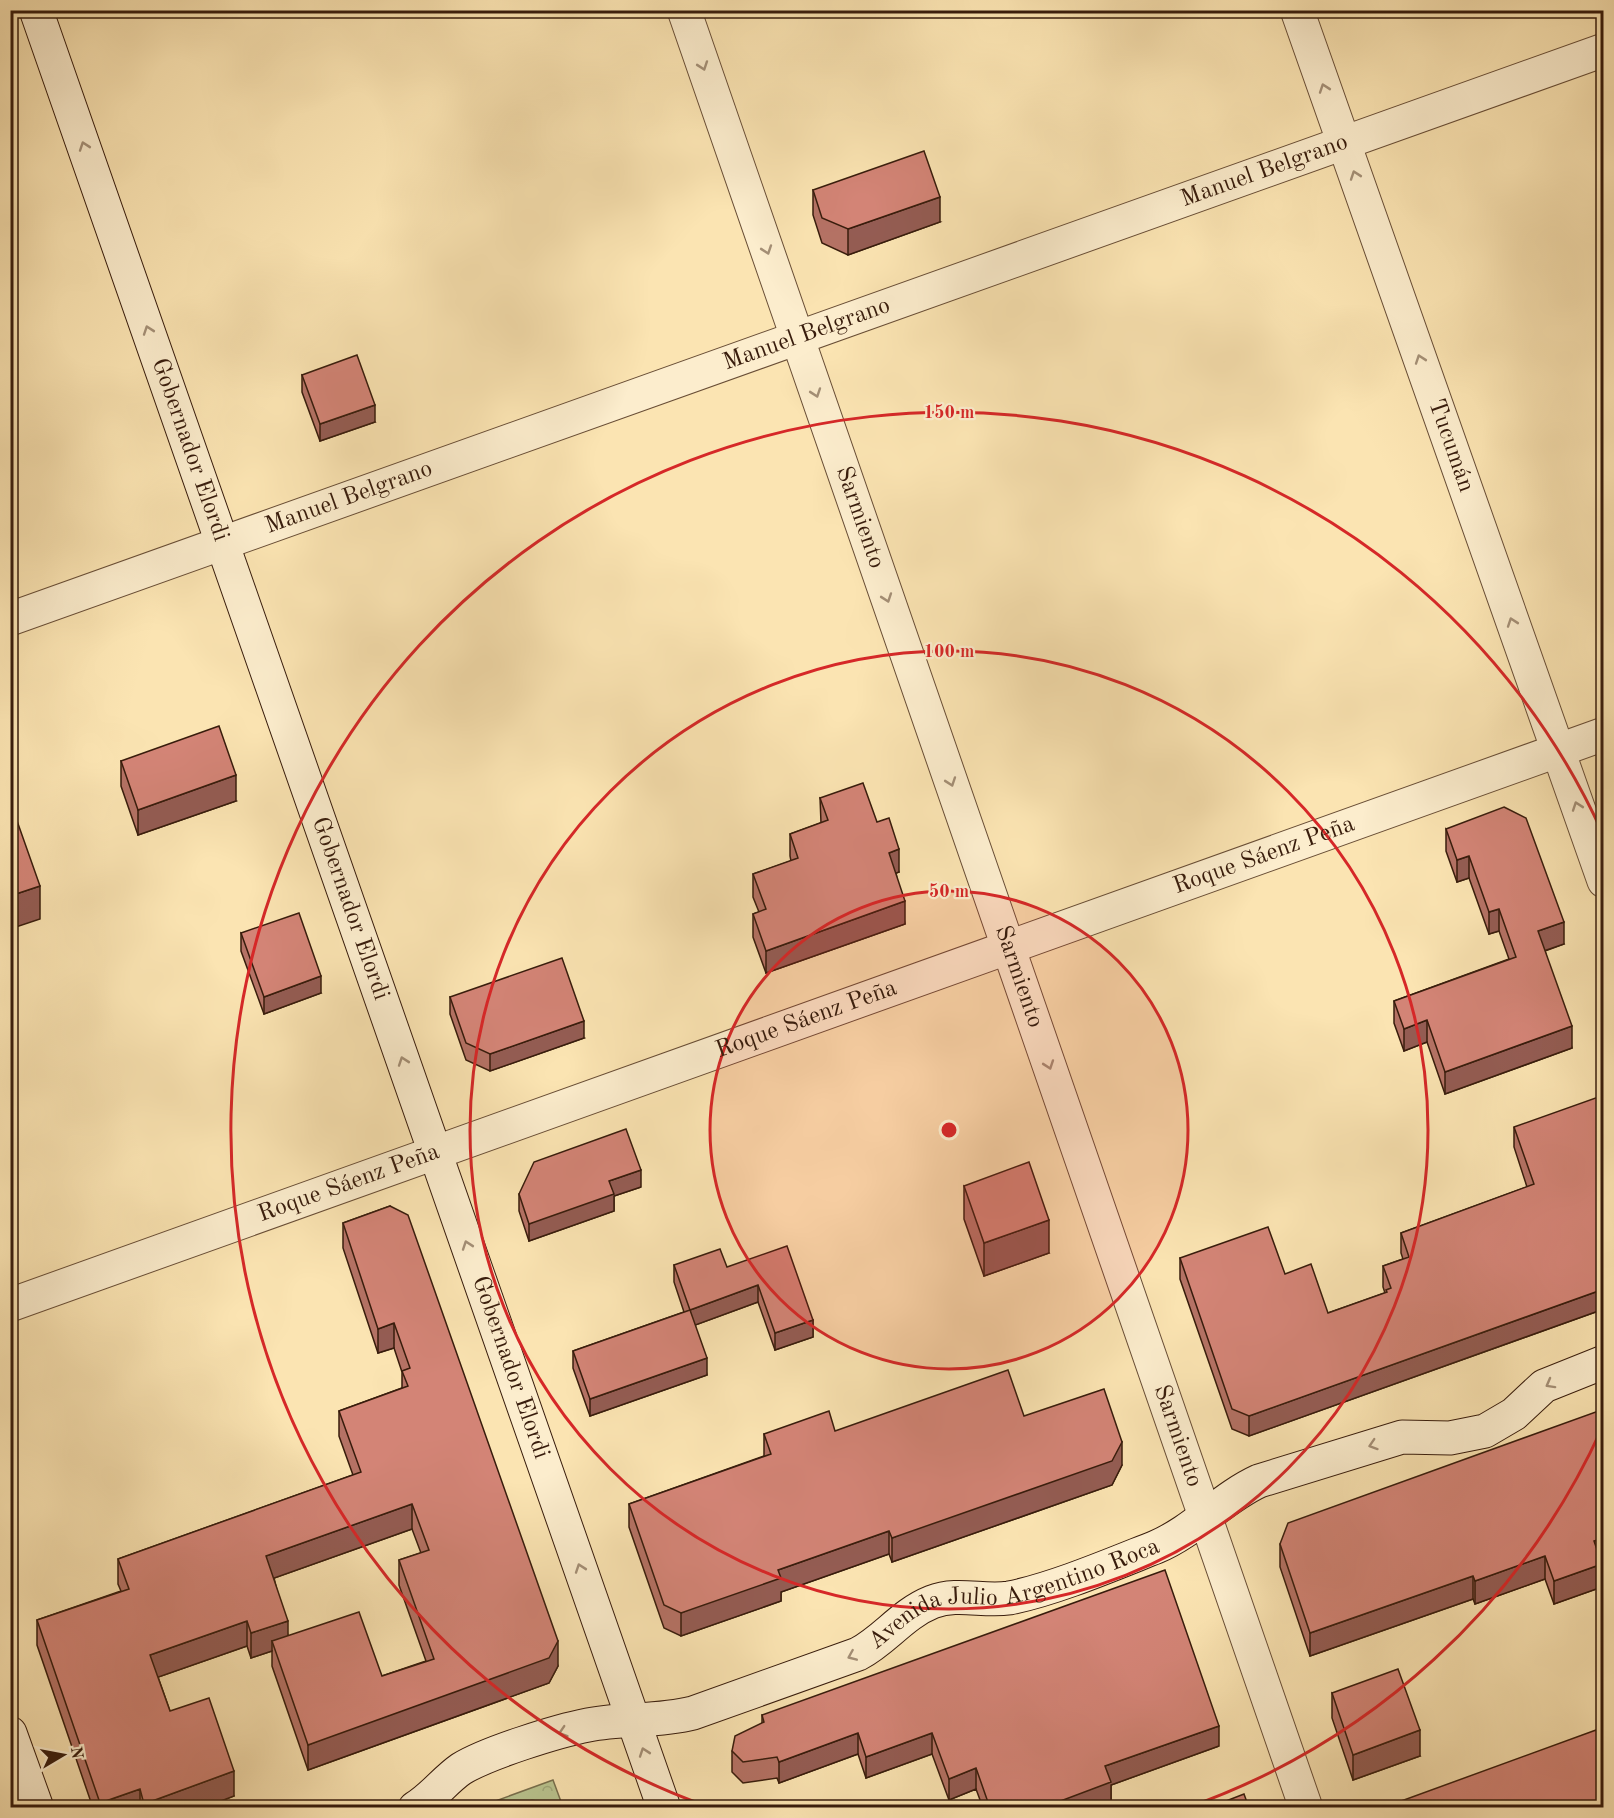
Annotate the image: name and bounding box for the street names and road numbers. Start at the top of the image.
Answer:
street label: Manuel Belgrano [1178,130,1351,212]
street label: Manuel Belgrano [720,294,894,375]
street label: Gobernador Elordi [147,355,233,545]
street label: Tucumán [1423,396,1478,496]
street label: Manuel Belgrano [262,457,436,539]
street label: Sarmiento [831,463,888,572]
street label: Roque Sáenz Peña [1170,812,1358,899]
street label: Gobernador Elordi [307,814,393,1003]
street label: Sarmiento [990,923,1047,1031]
street label: Roque Sáenz Peña [713,976,900,1063]
street label: Roque Sáenz Peña [255,1140,443,1227]
street label: Gobernador Elordi [467,1273,553,1462]
street label: Sarmiento [1149,1382,1206,1490]
street label: Avenida Julio Argentino Roca [865,1535,1163,1655]

